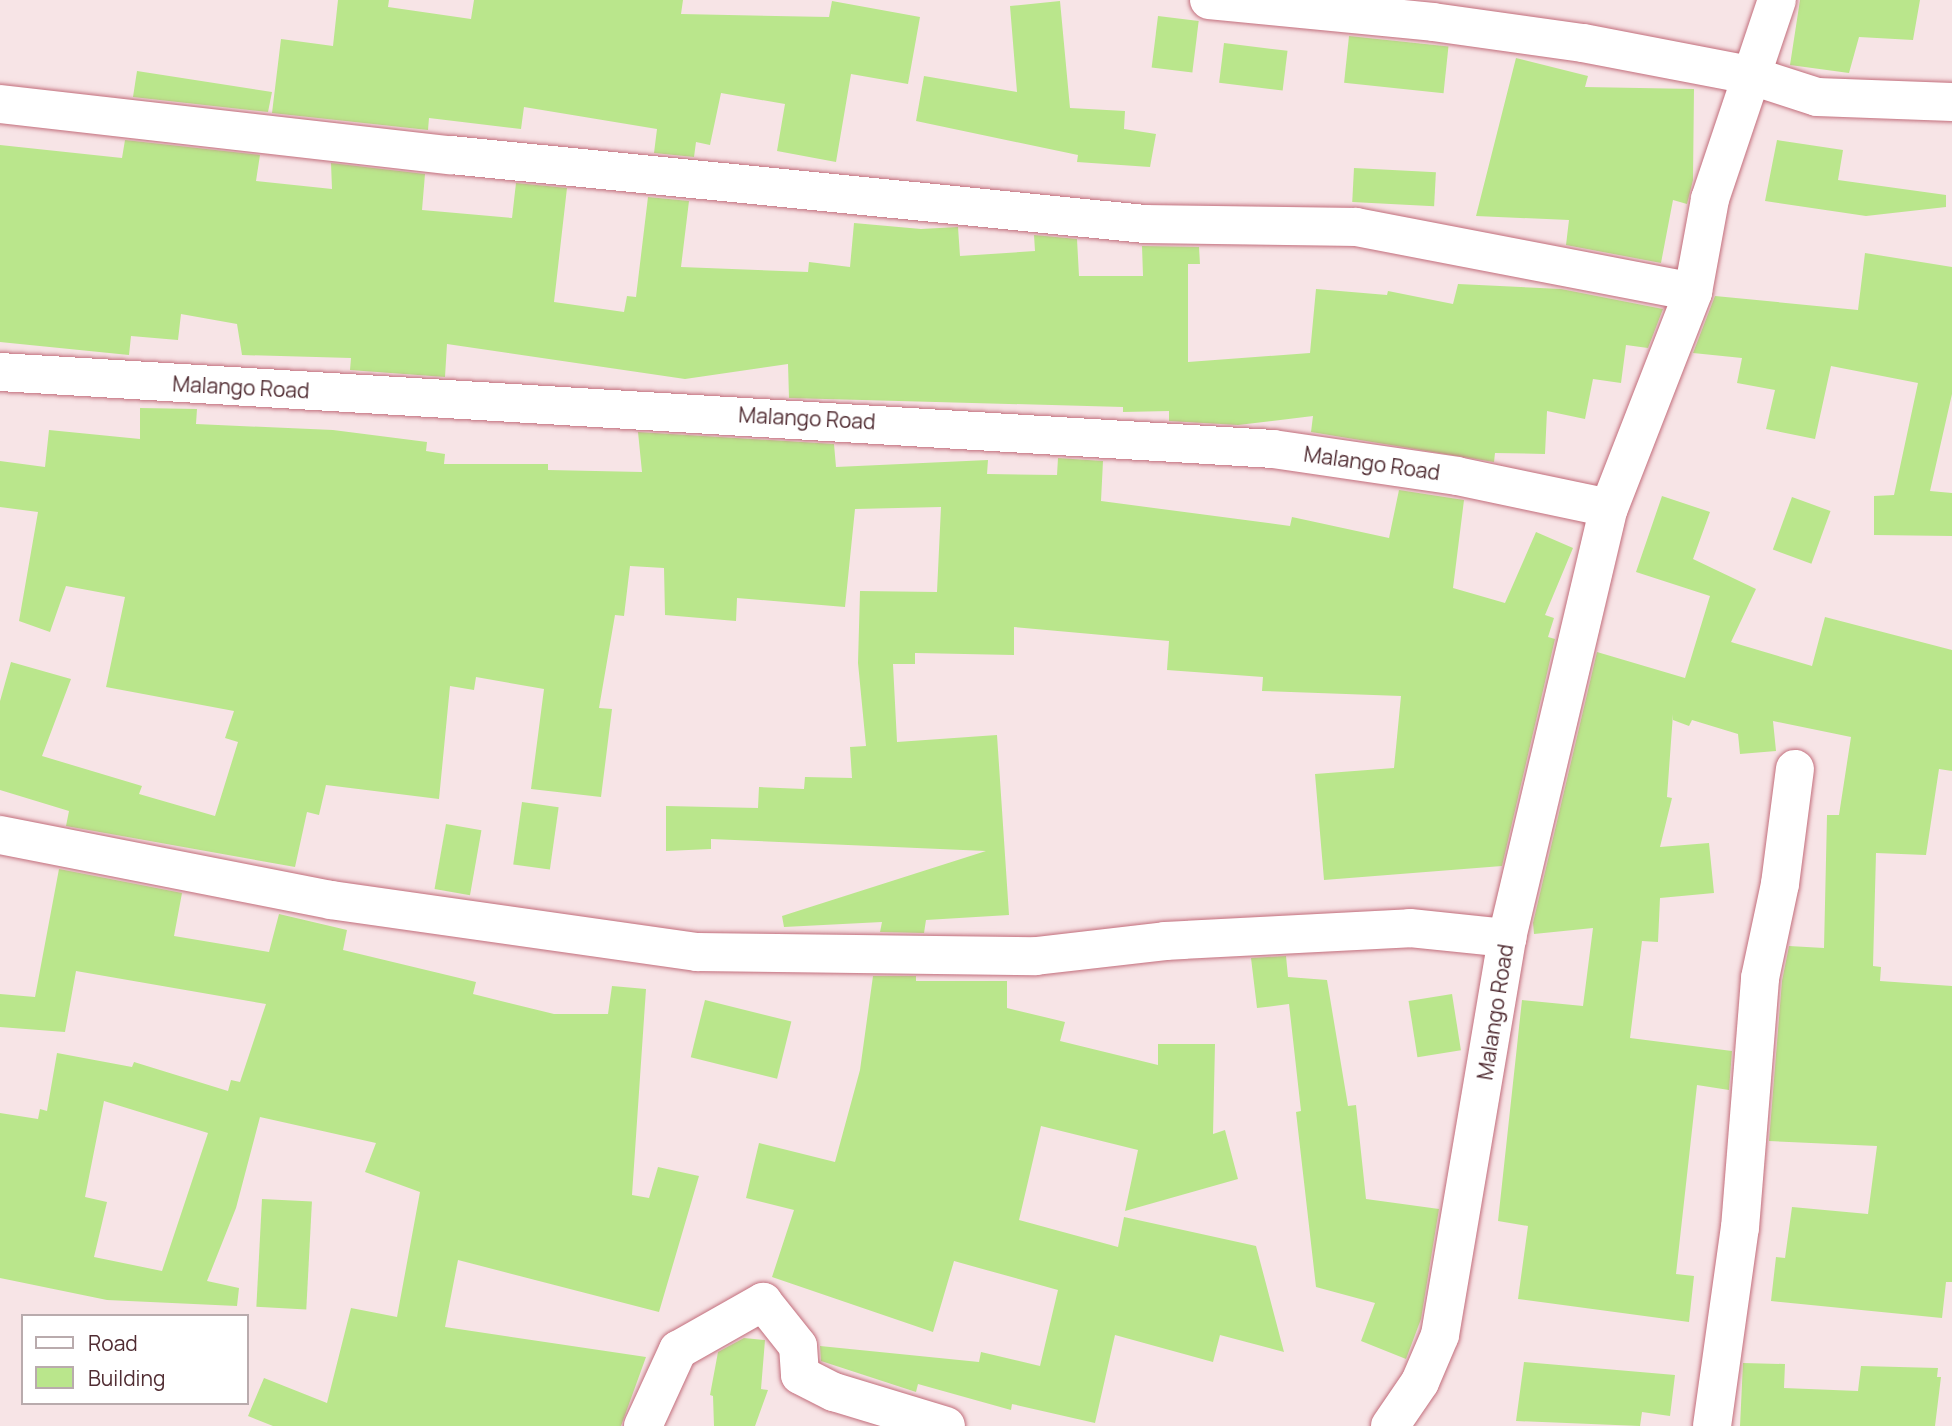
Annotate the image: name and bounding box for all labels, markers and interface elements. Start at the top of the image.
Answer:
street label: Malango Road [172,371,310,403]
street label: Malango Road [738,402,876,434]
street label: Malango Road [1302,441,1442,485]
street label: Malango Road [1472,942,1518,1082]
legend [21,1314,248,1405]
text: Road [88,1329,138,1357]
text: Building [88,1364,165,1392]

